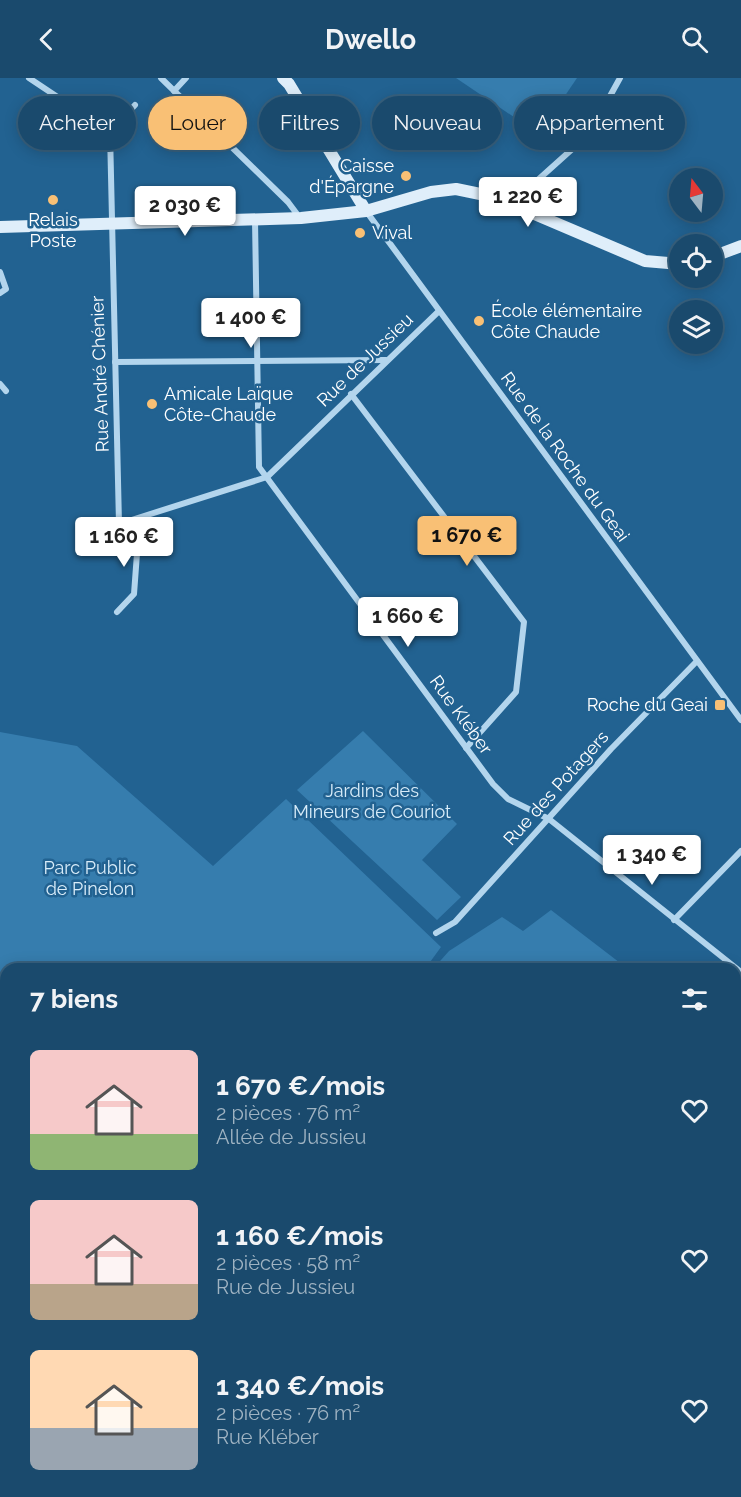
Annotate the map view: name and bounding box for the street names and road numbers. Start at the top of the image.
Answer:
street label: Rue André Chénier [86,295,113,453]
street label: Rue de Jussieu [312,309,417,411]
street label: Rue de la Roche du Geai [497,368,634,546]
street label: Rue Kléber [426,671,497,759]
street label: Rue des Potagers [499,726,613,849]

